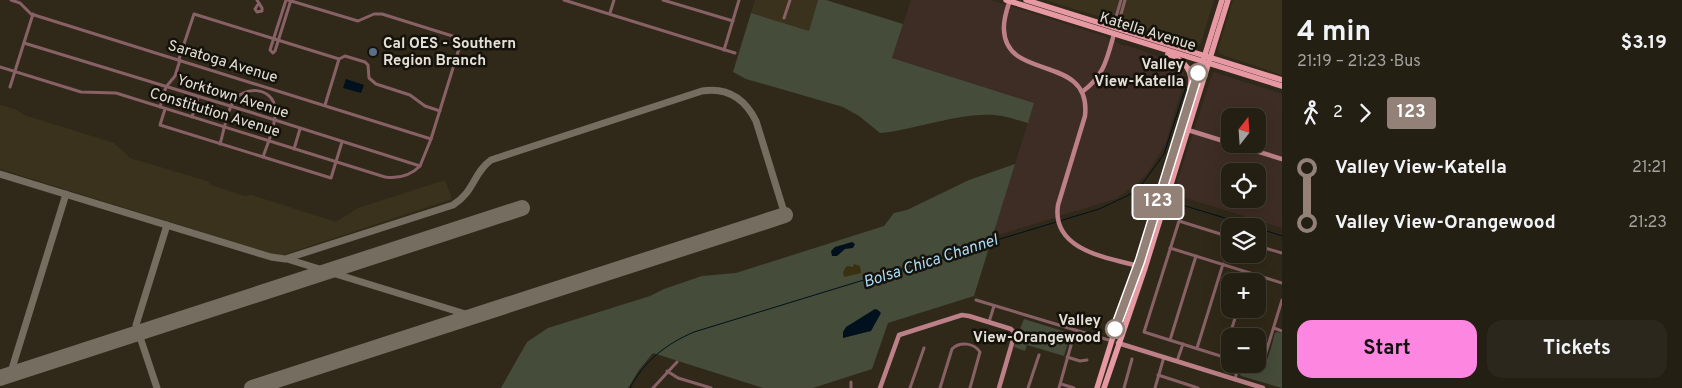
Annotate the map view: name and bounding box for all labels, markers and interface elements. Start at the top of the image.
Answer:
street label: Katella Avenue [1097,9,1198,56]
text: 4 min [1297,15,1371,51]
text: $3.19 [1621,31,1667,55]
place label: Cal OES - Southern Region Branch [383,35,516,71]
street label: Saratoga Avenue [165,37,280,88]
marker: Cal OES - Southern Region Branch [367,46,379,58]
text: 21:19 – 21:23 · Bus [1297,52,1421,72]
place label: Valley View-Katella [1094,56,1184,92]
marker: Valley View-Katella [1188,63,1208,83]
street label: Yorktown Avenue [174,71,291,123]
street label: Constitution Avenue [147,85,282,142]
icon: walk [1297,99,1325,127]
icon: forward [1351,99,1379,127]
text: 123 [1397,101,1426,124]
text: 2 [1333,103,1343,123]
north arrow [1221,108,1266,152]
map controls [1221,108,1266,373]
text: Valley View-Katella [1335,156,1507,180]
text: 21:21 [1632,158,1667,178]
button: locate [1221,163,1266,208]
line badge: 123 [1129,186,1187,218]
text: 123 [1144,190,1173,213]
text: Valley View-Orangewood [1335,211,1556,235]
text: 21:23 [1628,213,1667,233]
button: layers [1221,218,1266,263]
water label: Bolsa Chica Channel [861,230,1001,293]
button: + [1221,273,1266,318]
place label: Valley View-Orangewood [973,312,1101,348]
marker: Valley View-Orangewood [1105,319,1125,339]
button: Start [1297,320,1477,378]
button: Tickets [1487,320,1667,378]
button: − [1221,328,1266,373]

